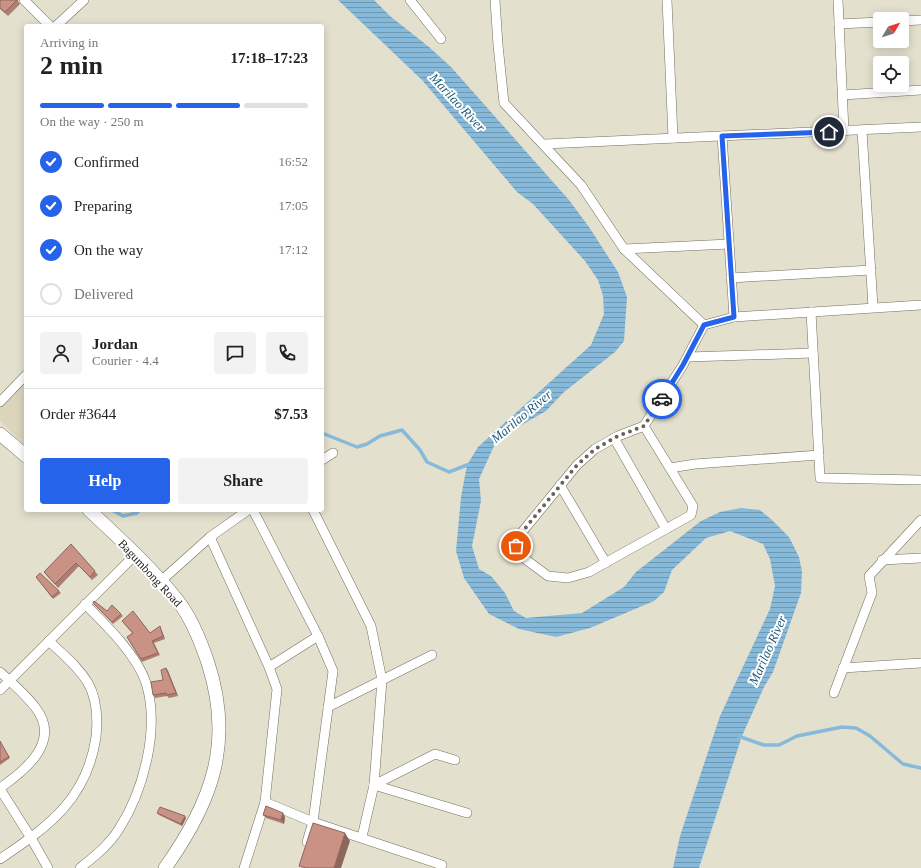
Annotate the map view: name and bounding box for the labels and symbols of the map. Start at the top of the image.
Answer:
north arrow [873,12,909,48]
water label: Marilao River [426,69,489,135]
pin [812,115,846,149]
courier [642,379,682,419]
water label: Marilao River [487,386,555,447]
pin [499,529,533,563]
street label: Bagumbong Road [115,536,185,610]
water label: Marilao River [745,612,790,688]

